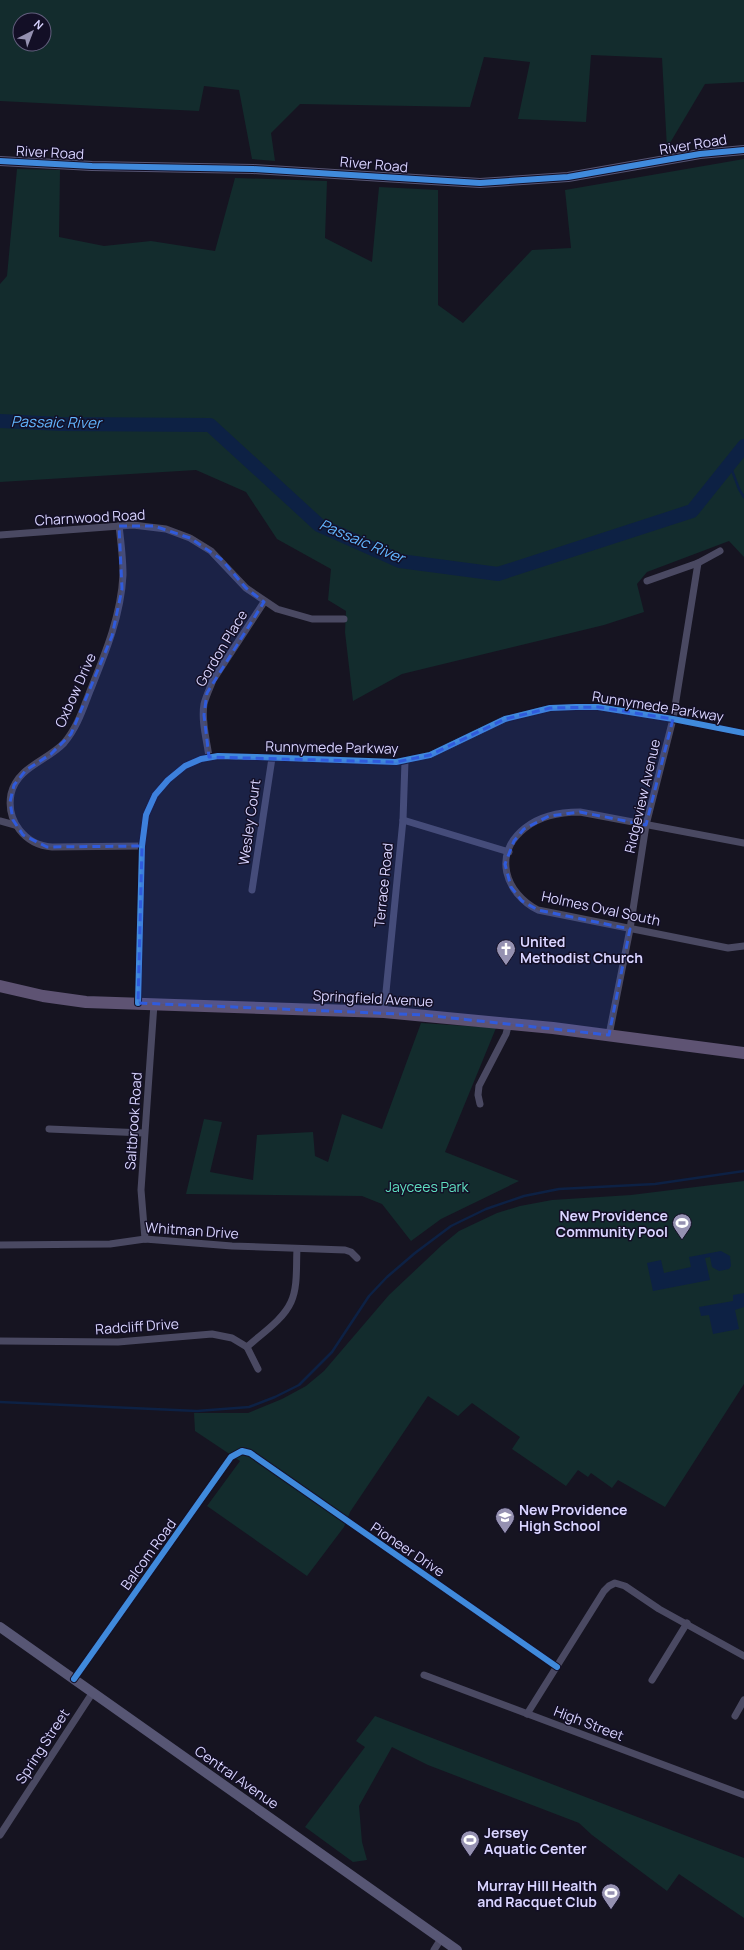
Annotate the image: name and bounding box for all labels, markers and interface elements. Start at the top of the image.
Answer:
north arrow [12,12,52,52]
text: N [31,16,47,32]
street label: River Road [658,129,728,159]
street label: River Road [15,141,85,163]
street label: River Road [339,152,409,176]
water label: Passaic River [11,411,104,433]
street label: Charnwood Road [34,505,146,529]
water label: Passaic River [316,514,410,569]
street label: Gordon Place [191,606,251,690]
street label: Oxbow Drive [50,650,100,730]
street label: Runnymede Parkway [591,686,726,726]
street label: Runnymede Parkway [265,736,399,758]
street label: Ridgeview Avenue [620,737,664,855]
street label: Wesley Court [234,777,264,866]
street label: Terrace Road [369,842,397,928]
street label: Holmes Oval South [540,886,662,930]
place label: United Methodist Church [520,932,643,967]
church icon: United Methodist Church [495,938,517,966]
street label: Springfield Avenue [312,985,434,1011]
street label: Saltbrook Road [120,1071,146,1171]
park label: Jaycees Park [386,1177,470,1196]
place label: New Providence Community Pool [556,1206,668,1241]
sports icon: New Providence Community Pool [671,1212,693,1240]
street label: Whitman Drive [145,1217,239,1243]
street label: Radcliff Drive [95,1314,179,1338]
place label: New Providence High School [519,1500,627,1535]
school or university icon: New Providence High School [494,1506,516,1534]
street label: Balcom Road [116,1515,180,1593]
street label: Pioneer Drive [367,1517,449,1581]
street label: High Street [551,1701,627,1745]
street label: Spring Street [11,1705,74,1787]
street label: Central Avenue [191,1741,283,1813]
place label: Jersey Aquatic Center [484,1823,587,1858]
sports icon: Jersey Aquatic Center [459,1829,481,1857]
place label: Murray Hill Health and Racquet Club [477,1876,597,1911]
sports icon: Murray Hill Health and Racquet Club [600,1882,622,1910]

